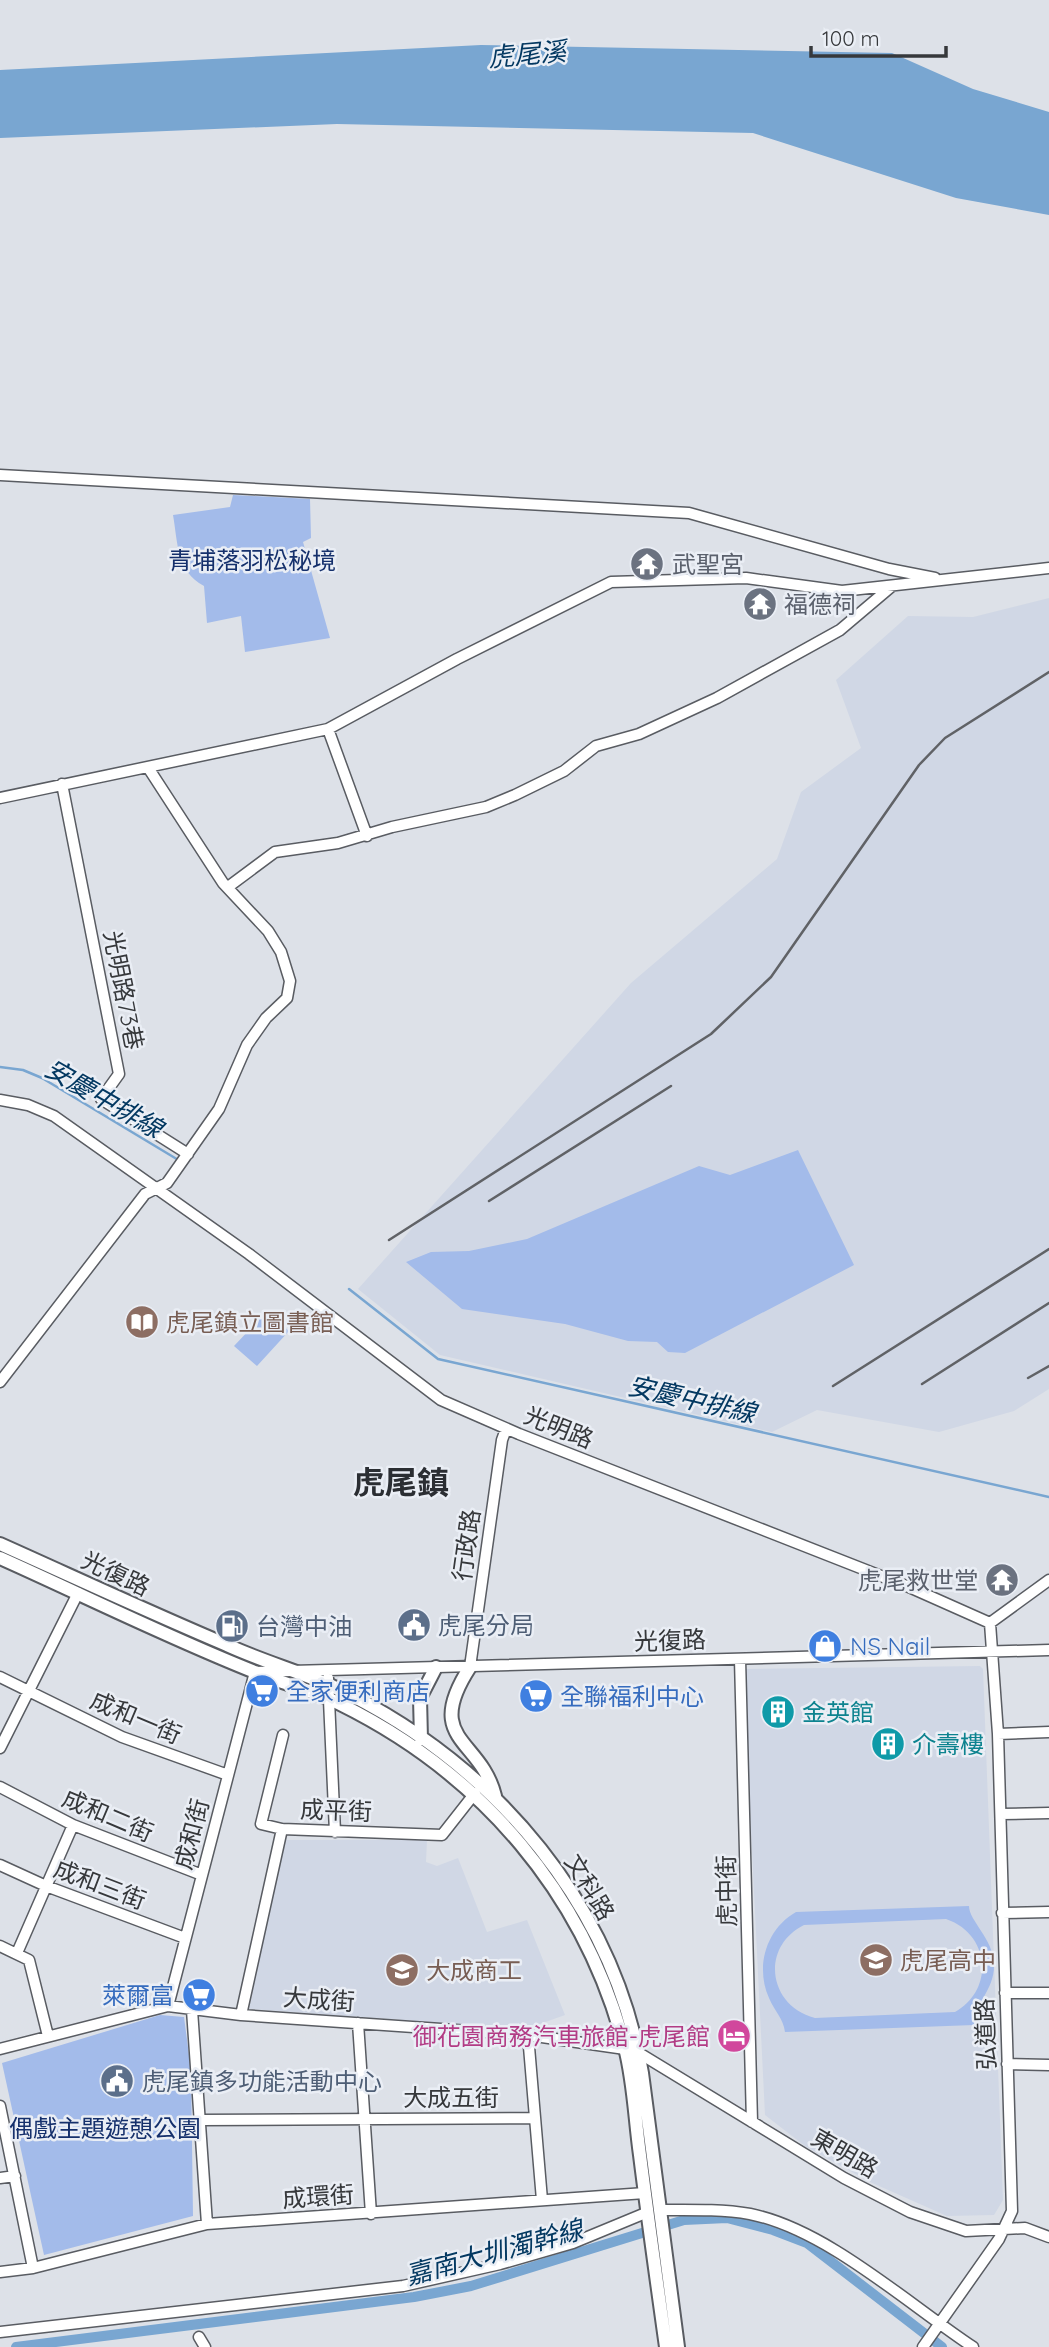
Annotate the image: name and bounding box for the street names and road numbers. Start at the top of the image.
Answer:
street label: 光明路73巷 [98,928,150,1052]
street label: 光明路 [520,1400,598,1454]
street label: 行政路 [446,1507,486,1583]
street label: 光復路 [77,1544,155,1602]
street label: 光復路 [633,1624,707,1656]
street label: 成和一街 [86,1684,186,1750]
street label: 成和二街 [58,1782,158,1848]
street label: 成平街 [299,1794,373,1826]
street label: 成和街 [167,1795,215,1873]
street label: 文科路 [559,1848,621,1926]
street label: 成和三街 [50,1853,150,1915]
street label: 虎中街 [710,1855,742,1927]
street label: 大成街 [282,1982,356,2016]
street label: 弘道路 [969,1997,1001,2071]
street label: 大成五街 [403,2082,499,2112]
street label: 東明路 [806,2122,884,2184]
street label: 成環街 [281,2179,355,2213]

